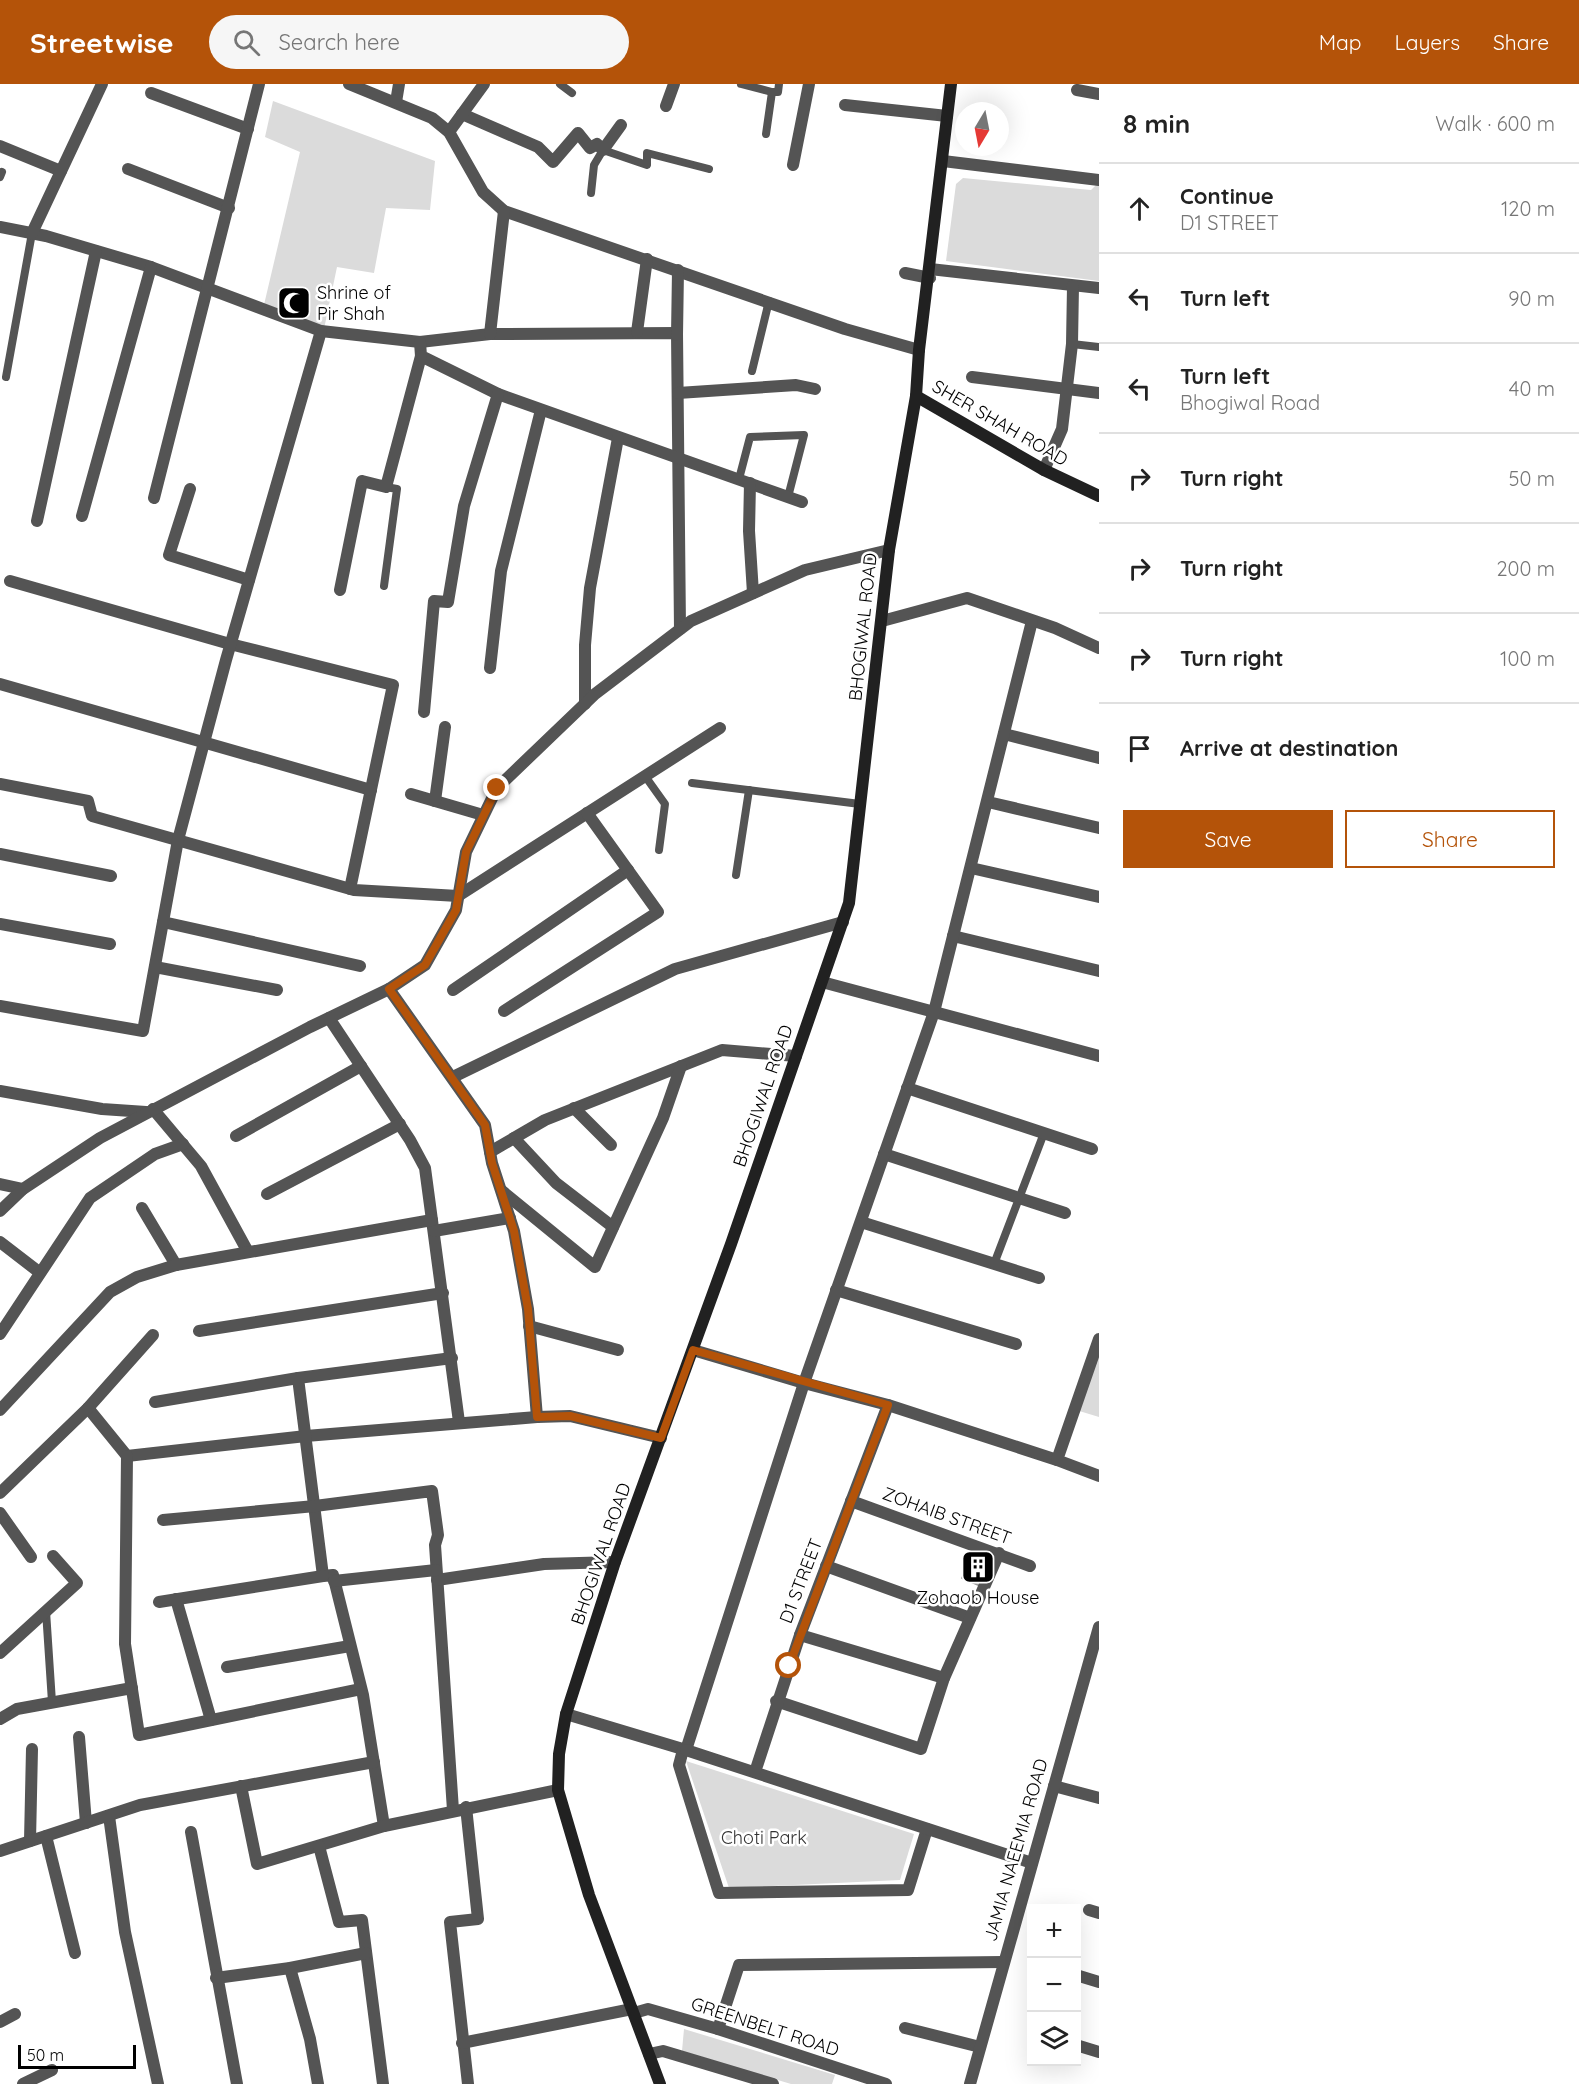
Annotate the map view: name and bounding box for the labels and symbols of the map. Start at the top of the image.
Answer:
north arrow [955,102,1009,156]
place label: Shrine of Pir Shah [317,281,391,325]
mosque icon: Shrine of Pir Shah [276,285,312,321]
street label: SHER SHAH ROAD [928,374,1072,471]
street label: BHOGIWAL ROAD [843,552,882,702]
route end [483,774,509,800]
street label: BHOGIWAL ROAD [727,1022,798,1170]
street label: BHOGIWAL ROAD [565,1480,636,1628]
street label: ZOHAIB STREET [880,1482,1015,1550]
street label: D1 STREET [774,1535,827,1626]
building icon: Zohaob House [960,1549,996,1585]
place label: Zohaob House [917,1586,1039,1609]
route start [775,1652,801,1678]
street label: JAMIA NAEEMIA ROAD [978,1756,1053,1944]
park label: Choti Park [721,1826,807,1849]
street label: GREENBELT ROAD [688,1992,842,2061]
scale bar [18,2042,136,2070]

